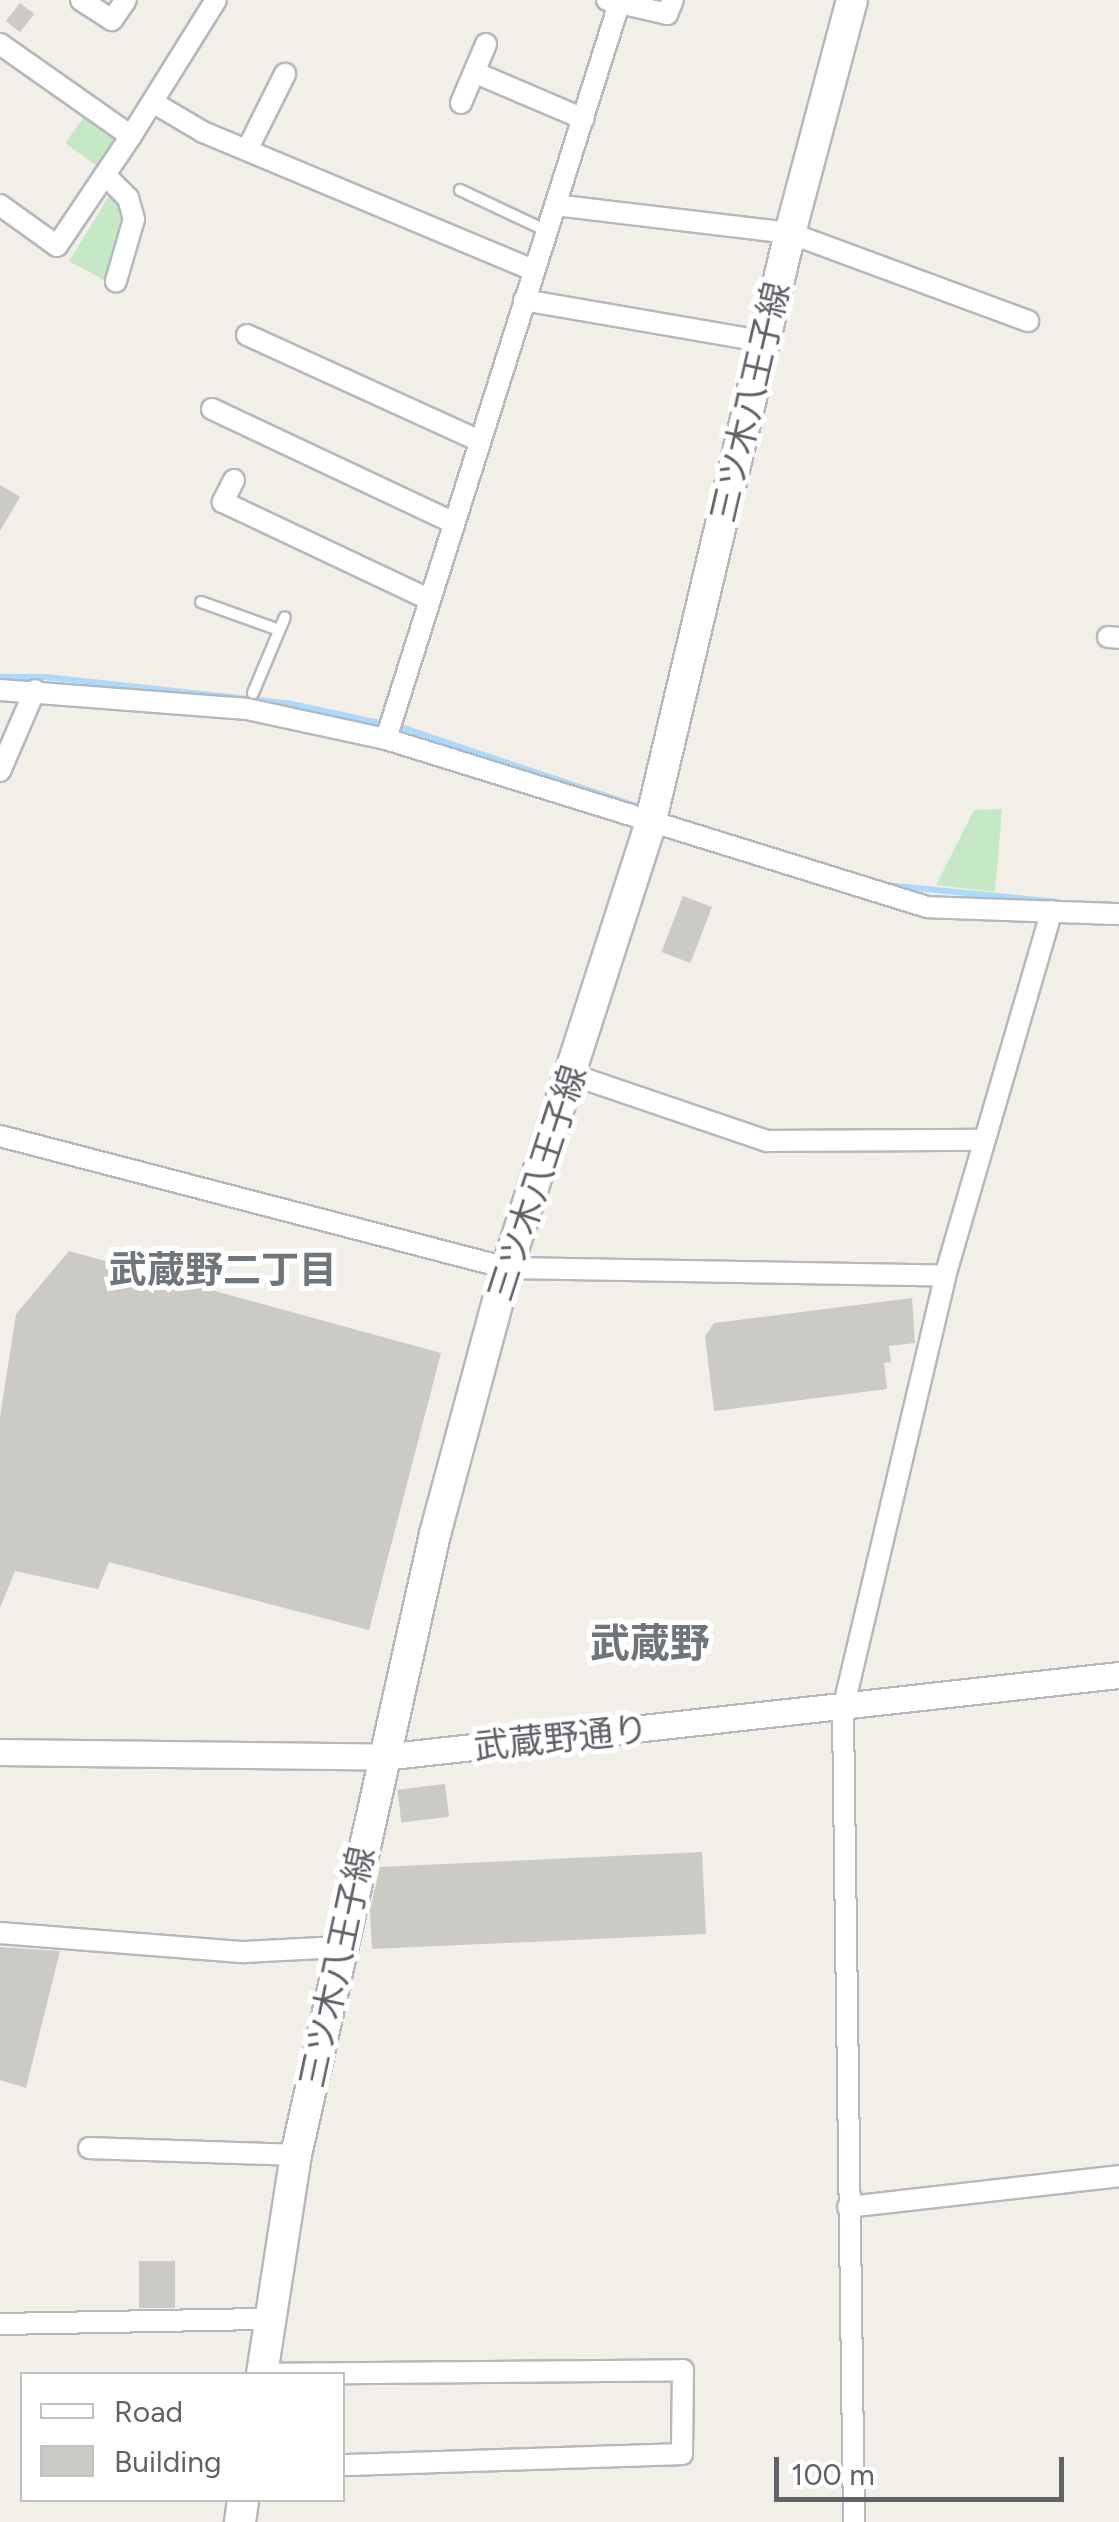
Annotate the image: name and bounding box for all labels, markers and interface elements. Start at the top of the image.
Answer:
street label: 三ツ木八王子線 [702,278,798,526]
street label: 三ツ木八王子線 [479,1060,595,1306]
district label: 武蔵野二丁目 [109,1248,337,1294]
district label: 武蔵野 [590,1619,710,1667]
street label: 武蔵野通り [472,1708,650,1768]
street label: 三ツ木八王子線 [291,1843,383,2091]
legend [20,2372,345,2502]
text: Road [114,2393,183,2430]
scale bar [779,2437,1069,2499]
text: Building [114,2443,222,2480]
text: 100 m [791,2456,875,2493]

